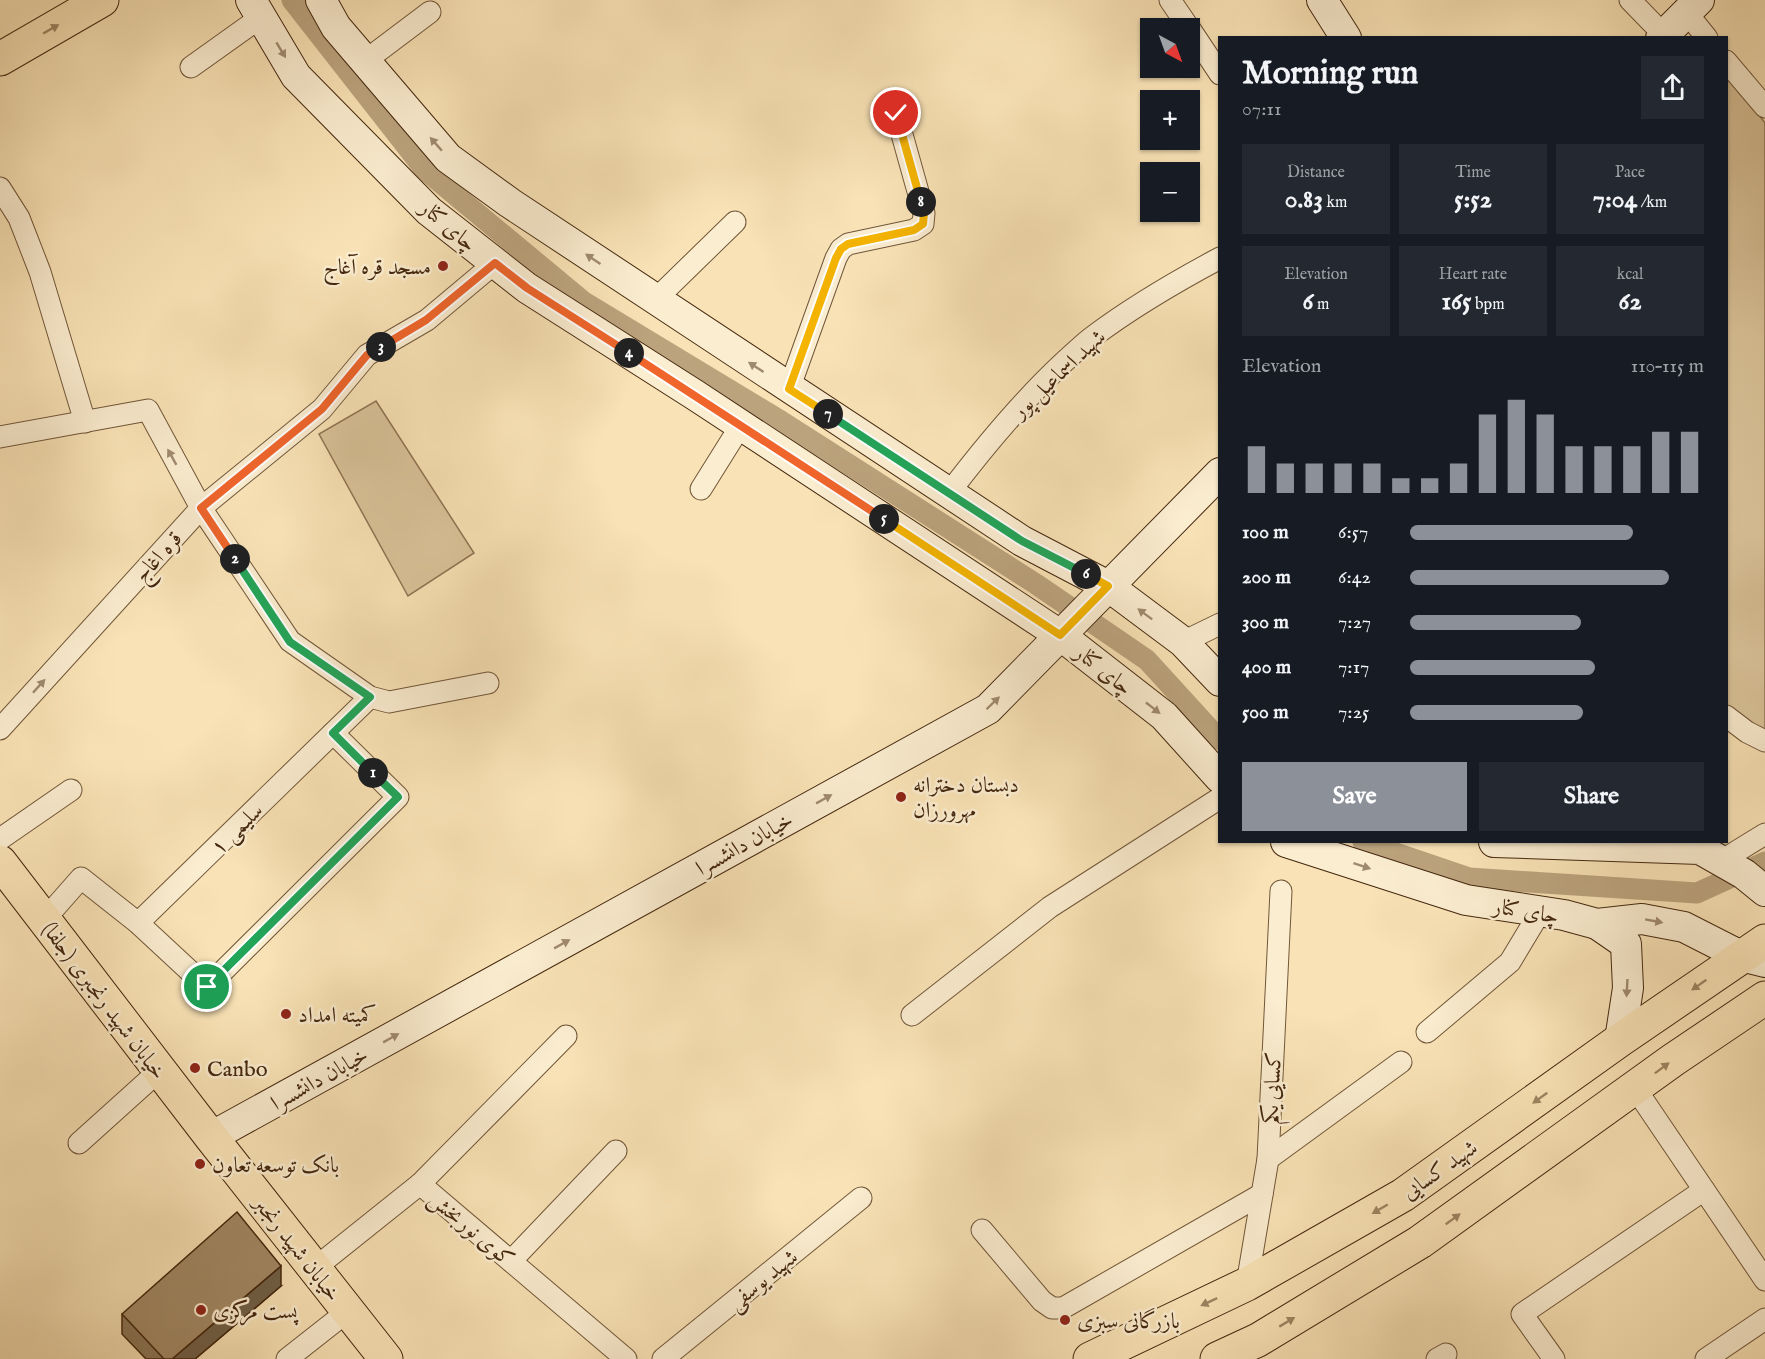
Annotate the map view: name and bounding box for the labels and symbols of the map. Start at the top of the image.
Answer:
north arrow [1140,18,1200,78]
one-way arrow [43,24,59,35]
one-way arrow [275,42,286,58]
pin [870,87,921,138]
one-way arrow [430,137,443,152]
pin: 8 [906,187,936,217]
street label: چای کنار [412,193,482,259]
place label: مسجد قره آغاج [323,253,431,286]
one-way arrow [585,254,601,265]
marker: مسجد قره آغاج [436,259,450,273]
street label: شهید اسماعیل پور [1005,324,1113,427]
pin: 3 [366,332,396,362]
pin: 4 [614,338,644,368]
one-way arrow [747,361,764,372]
pin: 7 [813,399,843,429]
one-way arrow [167,448,177,465]
pin: 5 [869,504,899,534]
street label: قره اغاج [128,526,192,592]
pin: 2 [220,544,250,574]
pin: 6 [1071,559,1101,589]
one-way arrow [1138,608,1154,620]
street label: چای کنار [1066,638,1138,702]
one-way arrow [32,678,46,693]
one-way arrow [986,696,1001,710]
one-way arrow [1145,701,1161,714]
pin: 1 [358,758,388,788]
place label: دبستان دخترانه مهرورزان [913,772,1019,825]
marker: دبستان دخترانه مهرورزان [894,790,908,804]
one-way arrow [816,794,833,804]
street label: سلیمی ۱ [205,798,270,861]
street label: خیابان دانشسرا [691,807,799,883]
one-way arrow [1353,862,1371,871]
street label: چای کنار [1489,893,1561,931]
street label: خیابان شهید رنجبری (جلفا) [35,917,172,1086]
one-way arrow [1644,917,1663,926]
one-way arrow [553,939,570,949]
pin [181,961,232,1012]
one-way arrow [1622,979,1632,998]
one-way arrow [1691,979,1707,990]
place label: کمیته امداد [298,1002,377,1030]
marker: کمیته امداد [279,1007,293,1021]
one-way arrow [383,1033,400,1043]
street label: خیابان دانشسرا [266,1042,374,1118]
street label: کسایی یکم [1257,1051,1294,1125]
place label: Canbo [207,1056,268,1084]
marker: Canbo [188,1061,202,1075]
one-way arrow [1654,1062,1670,1074]
one-way arrow [1532,1092,1548,1104]
street label: شهید کسایی [1397,1134,1484,1207]
place label: بانک توسعه تعاون [212,1152,339,1180]
marker: بانک توسعه تعاون [193,1157,207,1171]
street label: کوی نوربخش [422,1185,520,1274]
street label: خیابان شهید رنجبر [245,1189,346,1308]
one-way arrow [1371,1204,1388,1214]
one-way arrow [1444,1213,1460,1225]
street label: شهید یوسفی [722,1244,805,1318]
place label: پست مرکزی [213,1298,299,1326]
one-way arrow [1200,1298,1217,1307]
marker: پست مرکزی [194,1303,208,1317]
place label: بازرگانی سبزی [1077,1307,1180,1336]
marker: بازرگانی سبزی [1058,1313,1072,1327]
one-way arrow [1279,1317,1296,1327]

